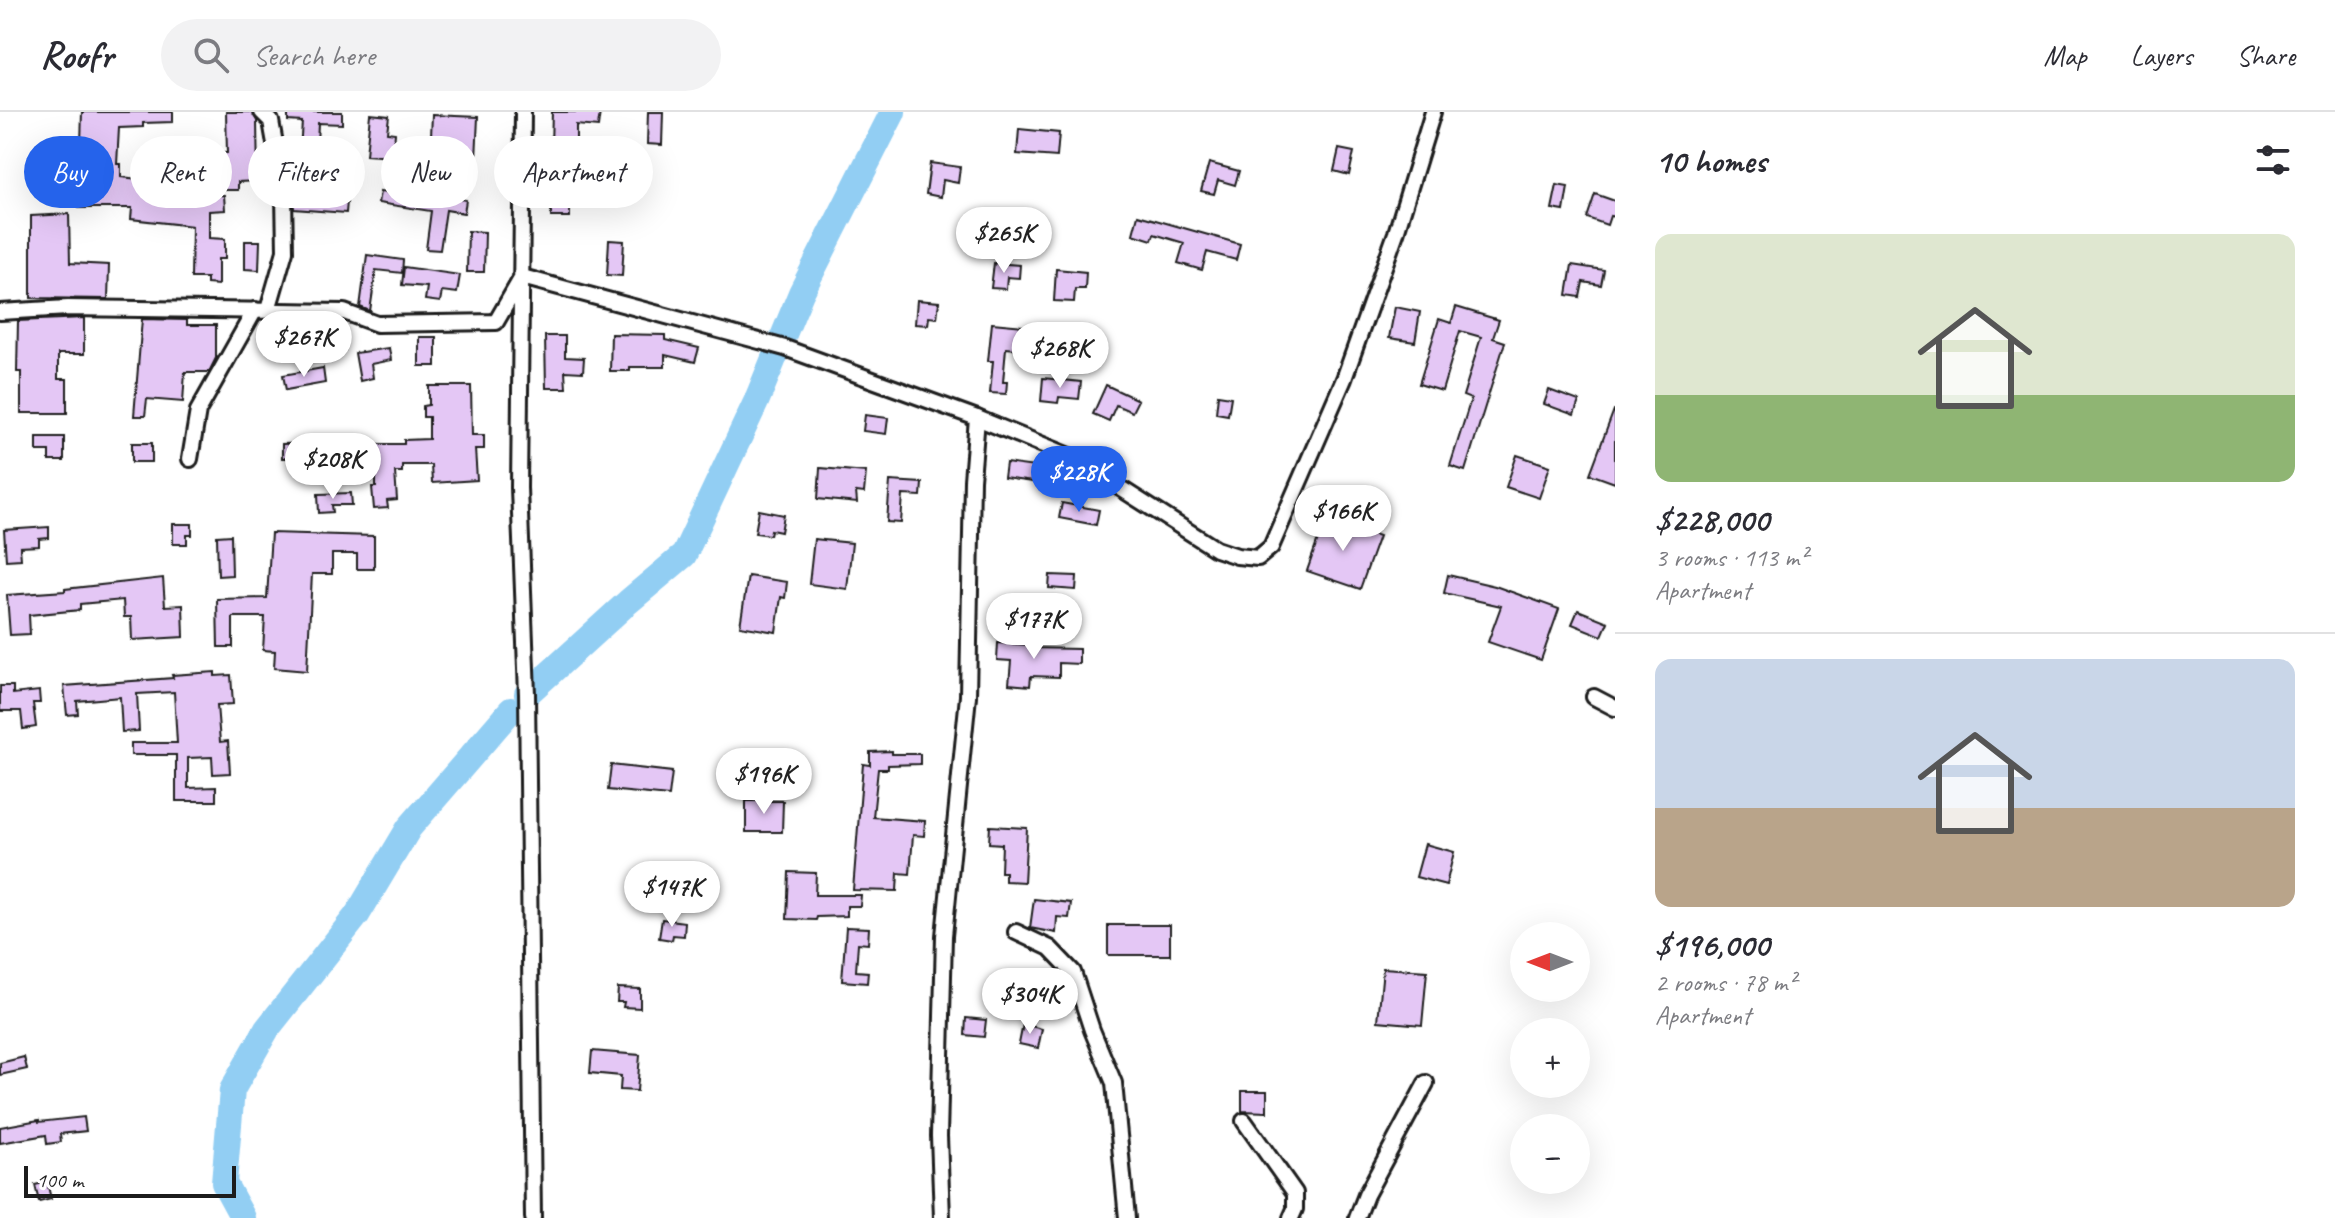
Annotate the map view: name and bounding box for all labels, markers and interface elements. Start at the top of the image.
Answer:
search box [161,19,721,91]
text: Roofr [40,32,113,79]
icon: search [189,33,233,77]
text: Search here [253,36,375,74]
text: Map [2044,38,2087,73]
text: Layers [2131,38,2192,73]
text: Share [2236,38,2295,73]
chip: Buy [24,136,114,208]
chip: Rent [130,136,232,208]
chip: Filters [248,136,365,208]
chip: New [381,136,478,208]
chip: Apartment [494,136,653,208]
icon: filters [2251,138,2295,182]
text: 10 homes [1655,139,1766,182]
pin: $265K [948,207,1060,275]
text: $265K [974,216,1034,249]
icon: home [1903,286,2047,430]
pin: $267K [248,311,360,379]
text: $267K [274,320,334,353]
pin: $268K [1004,322,1116,390]
text: $268K [1030,331,1090,364]
pin: $208K [277,433,389,501]
text: $208K [303,442,363,475]
pin: $228K [1023,446,1135,514]
text: $228K [1049,455,1109,488]
pin: $166K [1287,485,1399,553]
text: $166K [1312,494,1374,527]
text: $228,000 [1655,498,1769,541]
text: 3 rooms · 113 m² [1655,541,1807,574]
text: Apartment [1655,574,1751,607]
pin: $177K [978,593,1090,661]
text: $177K [1004,602,1064,635]
icon: home [1903,711,2047,855]
pin: $196K [708,748,820,816]
text: $196K [734,757,794,790]
pin: $147K [616,861,728,929]
text: $147K [642,870,702,903]
north arrow [1510,922,1590,1002]
map controls [1510,922,1590,1194]
text: $196,000 [1655,923,1769,966]
text: 2 rooms · 78 m² [1655,966,1796,999]
pin: $304K [974,968,1086,1036]
text: $304K [1000,977,1060,1010]
text: Apartment [1655,999,1751,1032]
button: + [1510,1018,1590,1098]
button: − [1510,1114,1590,1194]
scale bar [24,1162,236,1198]
text: 100 m [36,1166,83,1194]

